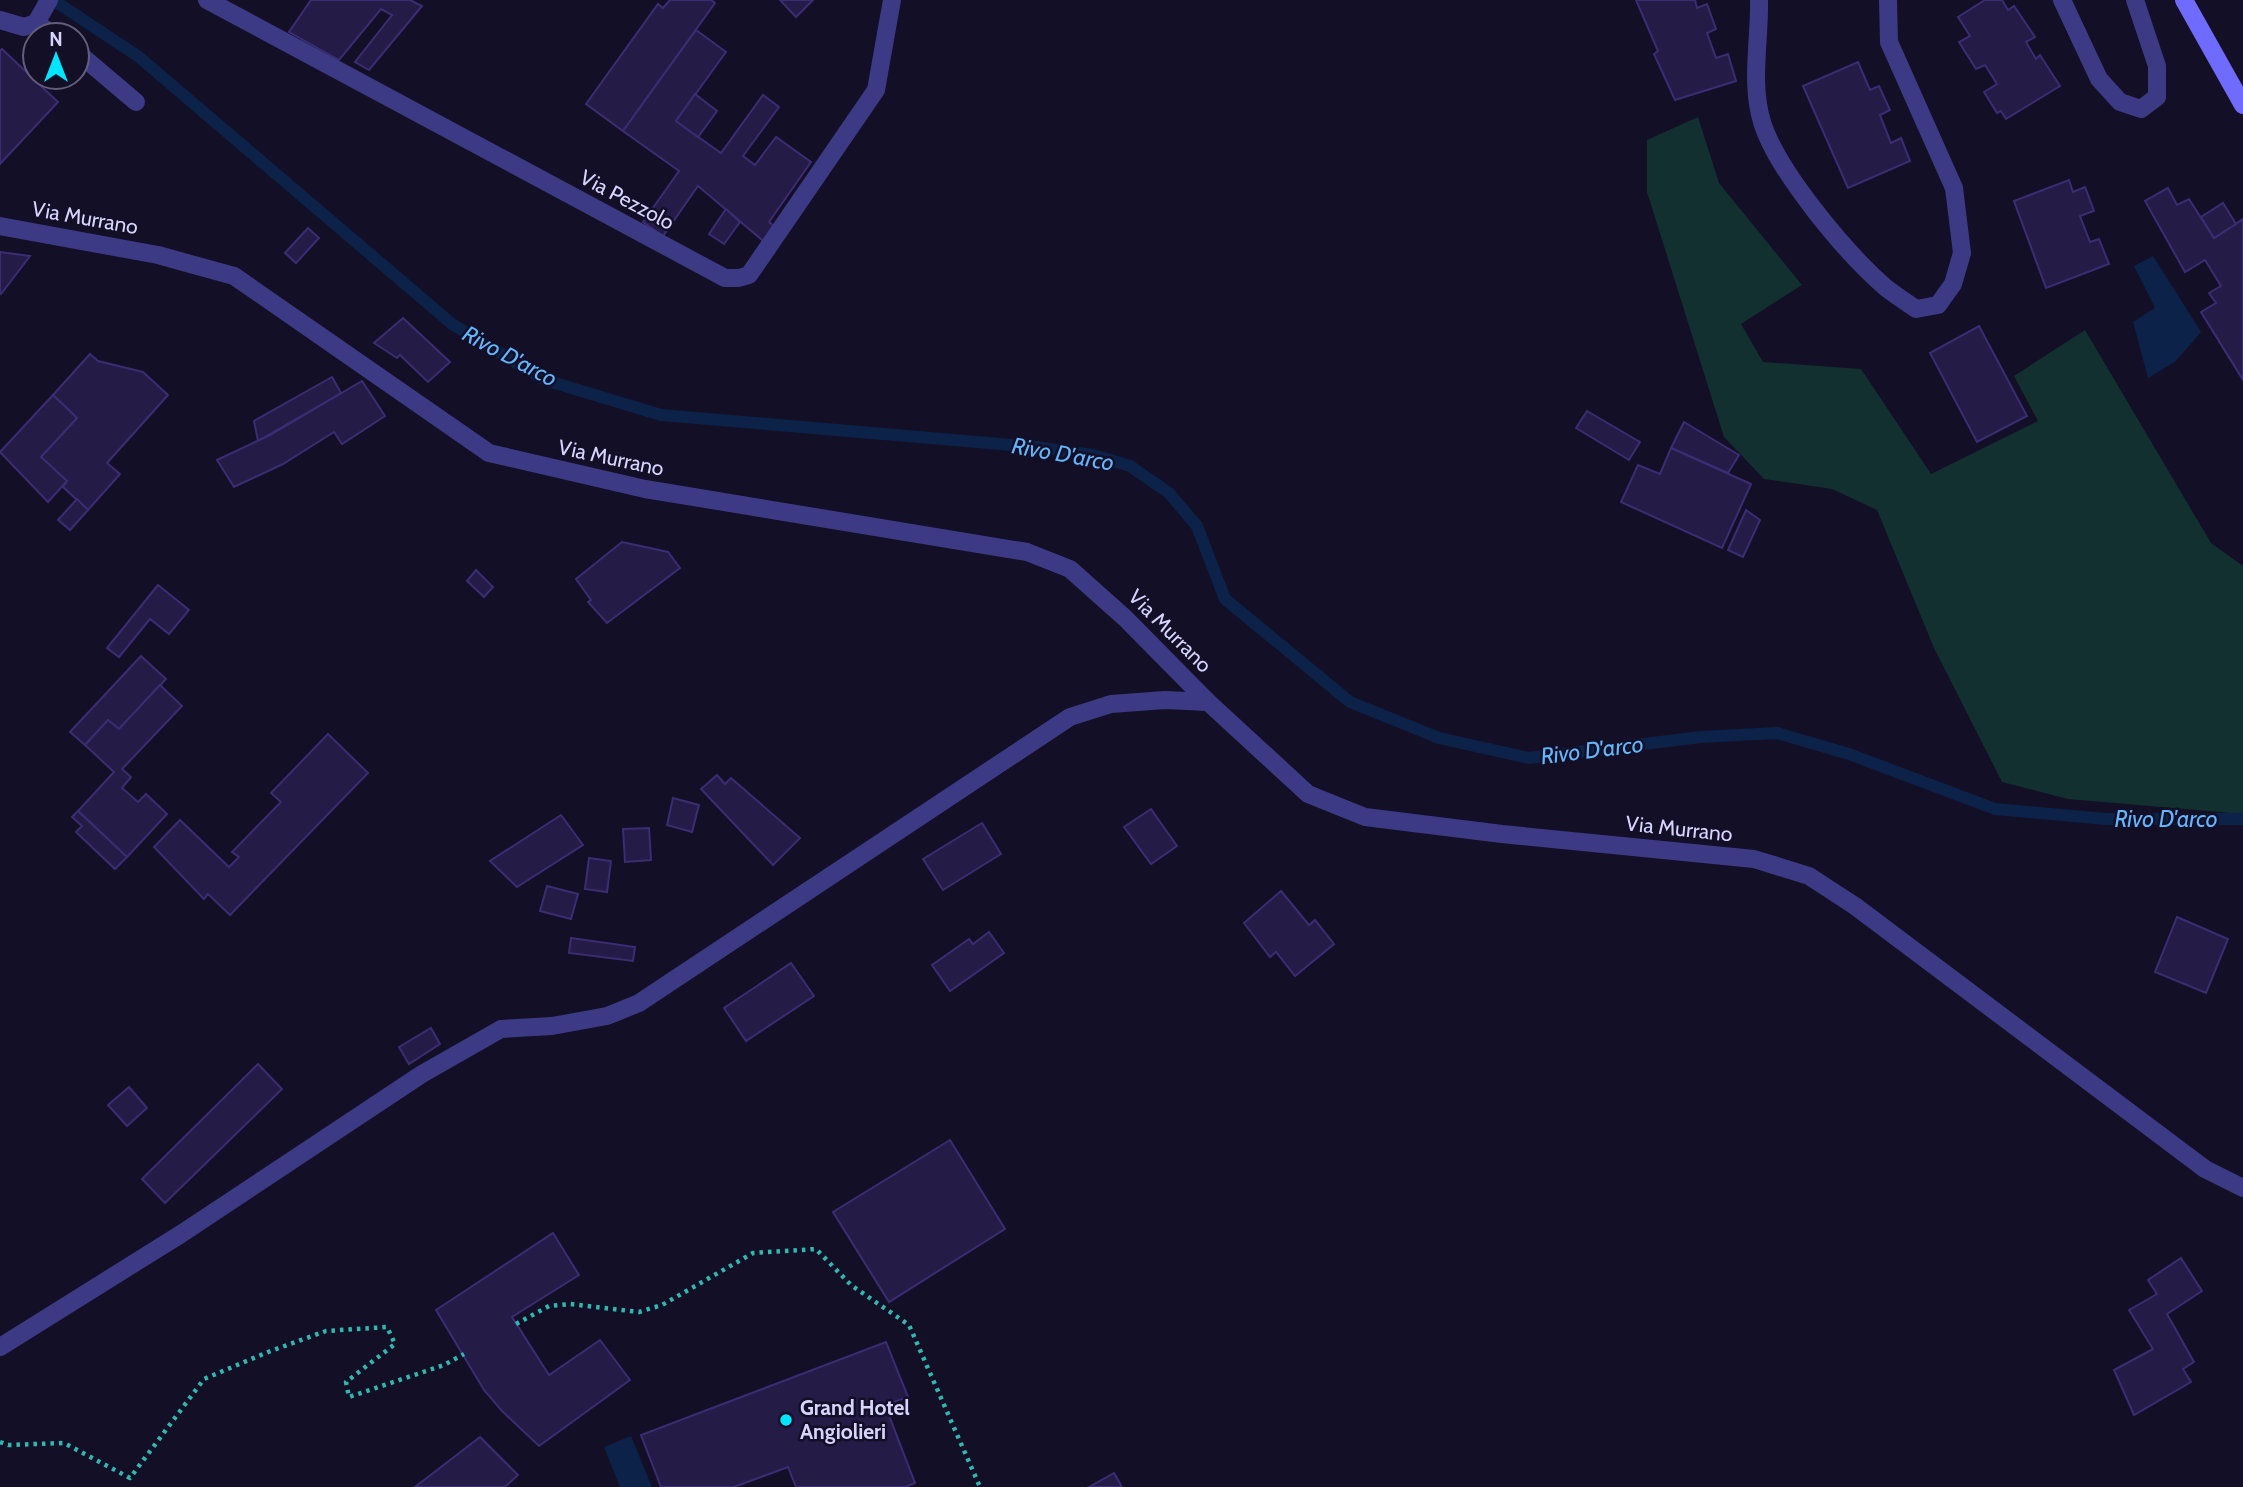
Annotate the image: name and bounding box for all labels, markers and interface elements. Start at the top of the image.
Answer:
north arrow [21,21,91,91]
text: N [49,28,63,51]
street label: Via Pezzolo [576,164,679,235]
street label: Via Murrano [30,196,140,239]
water label: Rivo D'arco [458,319,562,393]
water label: Rivo D'arco [1010,431,1116,477]
street label: Via Murrano [556,434,666,481]
street label: Via Murrano [1124,584,1217,677]
water label: Rivo D'arco [1539,730,1645,770]
water label: Rivo D'arco [2114,805,2218,833]
street label: Via Murrano [1624,810,1734,847]
place label: Grand Hotel Angiolieri [800,1395,910,1444]
marker: Grand Hotel Angiolieri [778,1412,794,1428]

